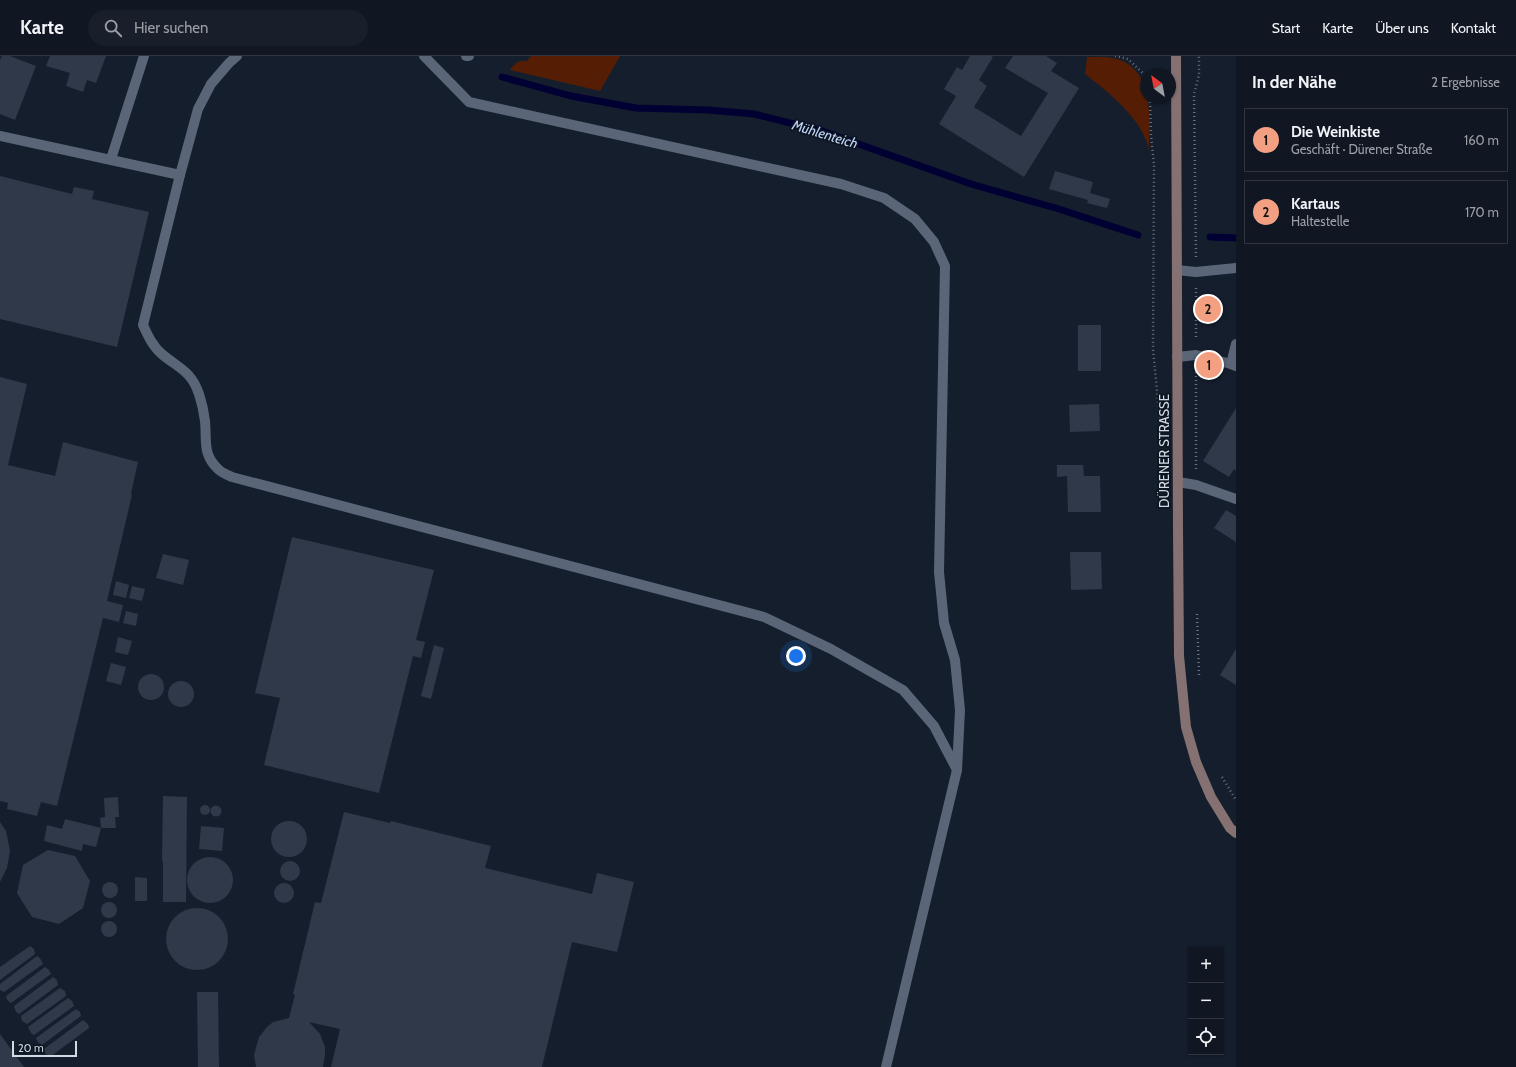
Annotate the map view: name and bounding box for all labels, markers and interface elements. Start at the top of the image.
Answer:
search box [88,10,368,46]
text: Karte [20,16,64,39]
icon: search [102,17,124,39]
text: Hier suchen [134,19,208,37]
text: Start [1272,19,1300,37]
text: Karte [1322,19,1353,37]
text: Über uns [1375,19,1429,37]
text: Kontakt [1451,19,1496,37]
north arrow [1140,68,1176,104]
text: In der Nähe [1252,72,1336,92]
text: 2 Ergebnisse [1431,74,1500,90]
water label: Mühlenteich [789,115,860,153]
text: Die Weinkiste [1291,123,1380,141]
text: 1 [1264,132,1268,148]
text: 160 m [1464,132,1499,148]
text: Geschäft · Dürener Straße [1291,141,1432,157]
text: Kartaus [1291,195,1340,213]
text: 2 [1263,204,1269,220]
text: 170 m [1465,204,1499,220]
text: Haltestelle [1291,213,1349,229]
pin: 2 [1195,294,1221,324]
pin: 1 [1196,350,1222,380]
street label: DÜRENER STRASSE [1156,394,1172,508]
your location [786,646,806,666]
map controls [1188,947,1224,1055]
button: + [1188,947,1224,983]
button: − [1188,983,1224,1019]
button: locate [1188,1019,1224,1055]
scale bar [12,1039,77,1058]
text: 20 m [18,1041,44,1055]

